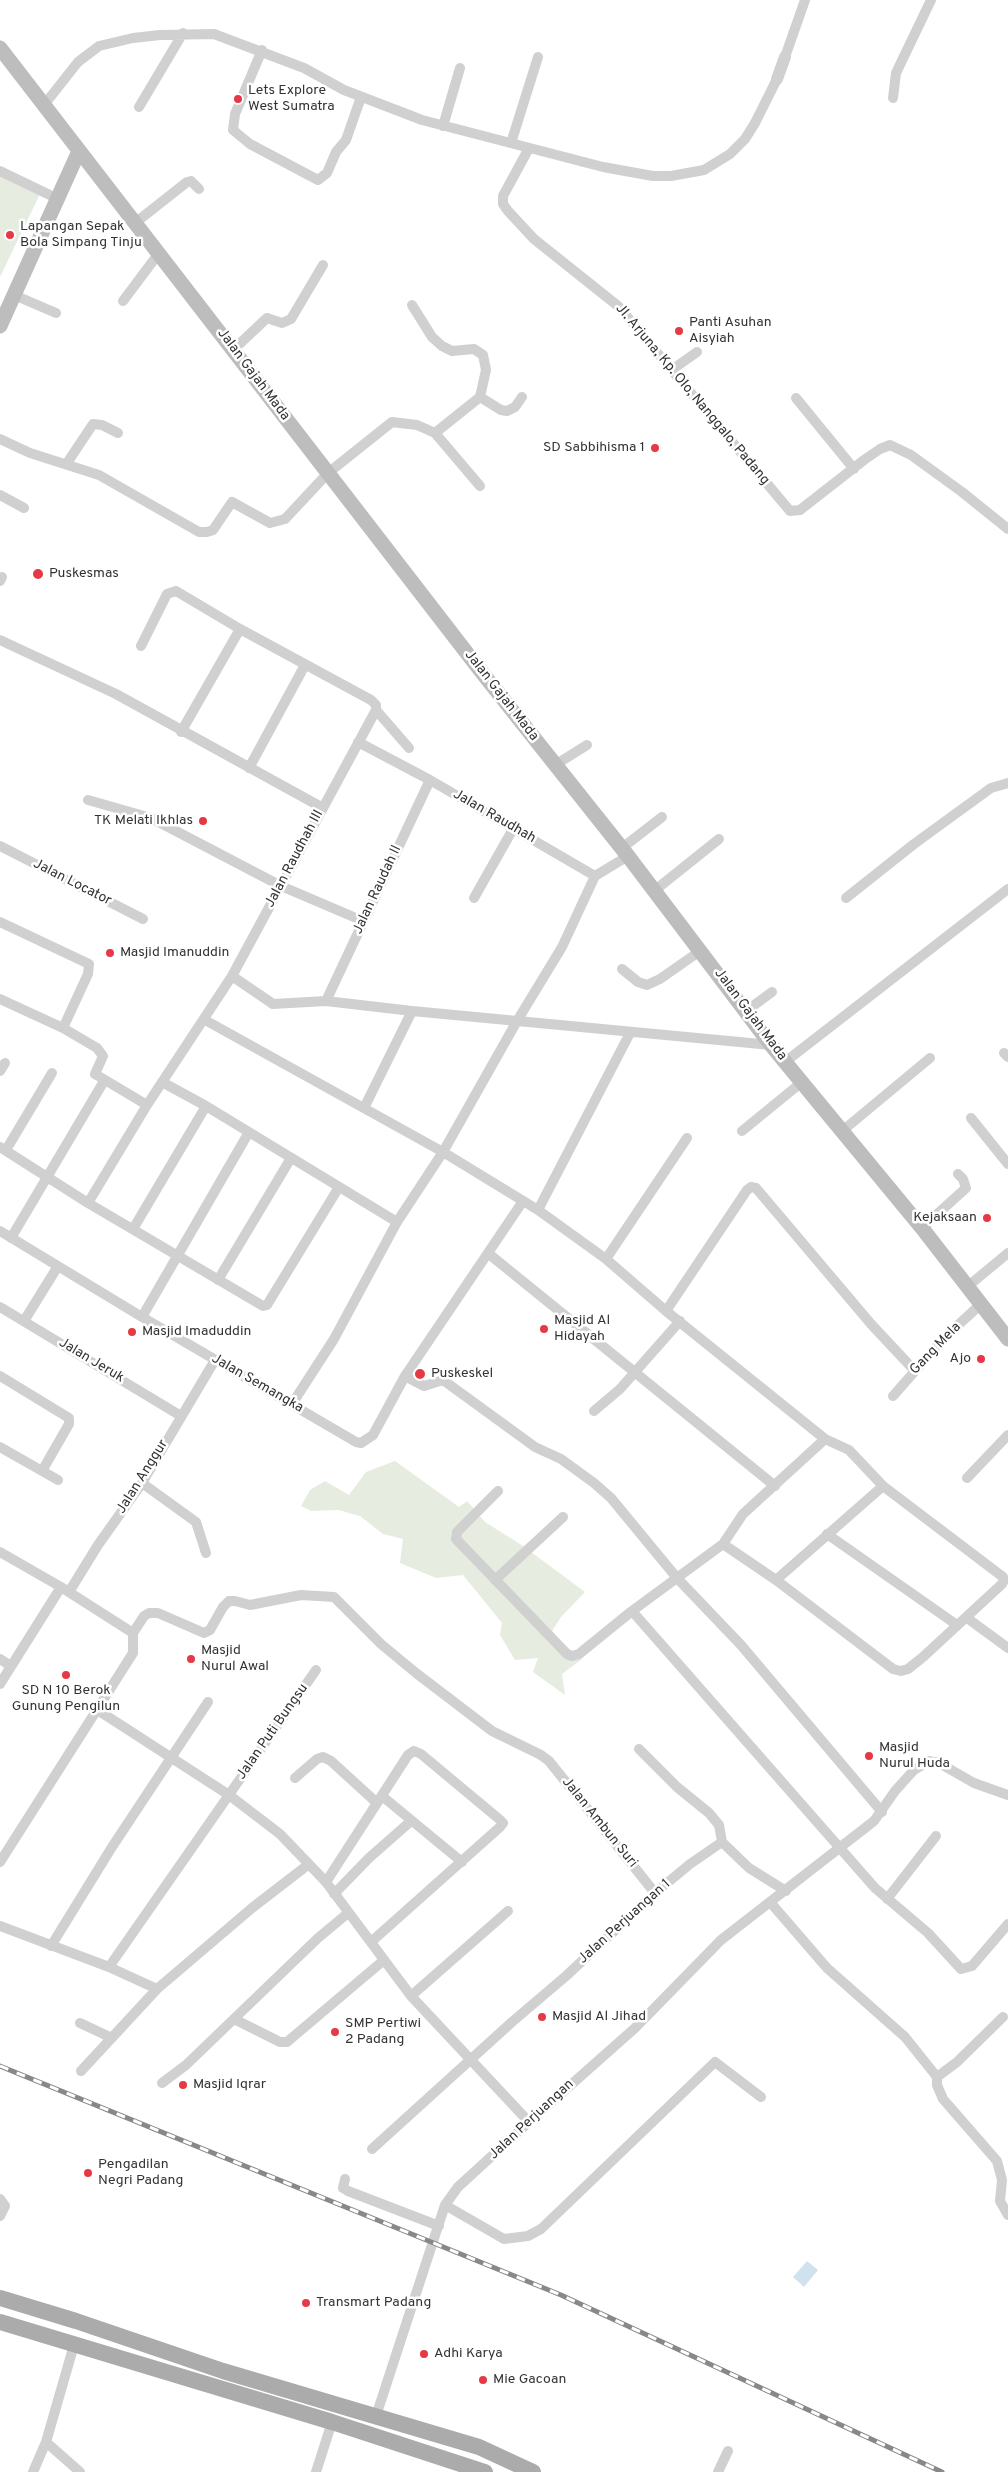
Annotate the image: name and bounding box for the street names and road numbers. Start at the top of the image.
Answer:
street label: Jl. Arjuna, Kp. Olo, Nanggalo, Padang [611,301,773,489]
street label: Jalan Gajah Mada [213,326,293,424]
street label: Jalan Gajah Mada [460,647,542,745]
street label: Jalan Raudhah [450,787,538,847]
street label: Jalan Raudhah III [262,807,328,911]
street label: Jalan Raudah II [350,843,406,937]
street label: Jalan Locator [30,856,114,910]
street label: Jalan Gajah Mada [710,966,790,1064]
street label: Gang Mela [907,1319,965,1379]
street label: Jalan Jeruk [55,1335,127,1387]
street label: Jalan Semangka [208,1351,306,1417]
street label: Jalan Anggur [114,1437,172,1517]
street label: Jalan Puti Bungsu [234,1681,312,1783]
street label: Jalan Ambun Suri [558,1775,640,1871]
street label: Jalan Perjuangan 1 [575,1876,675,1968]
street label: Jalan Perjuangan [486,2076,578,2164]

